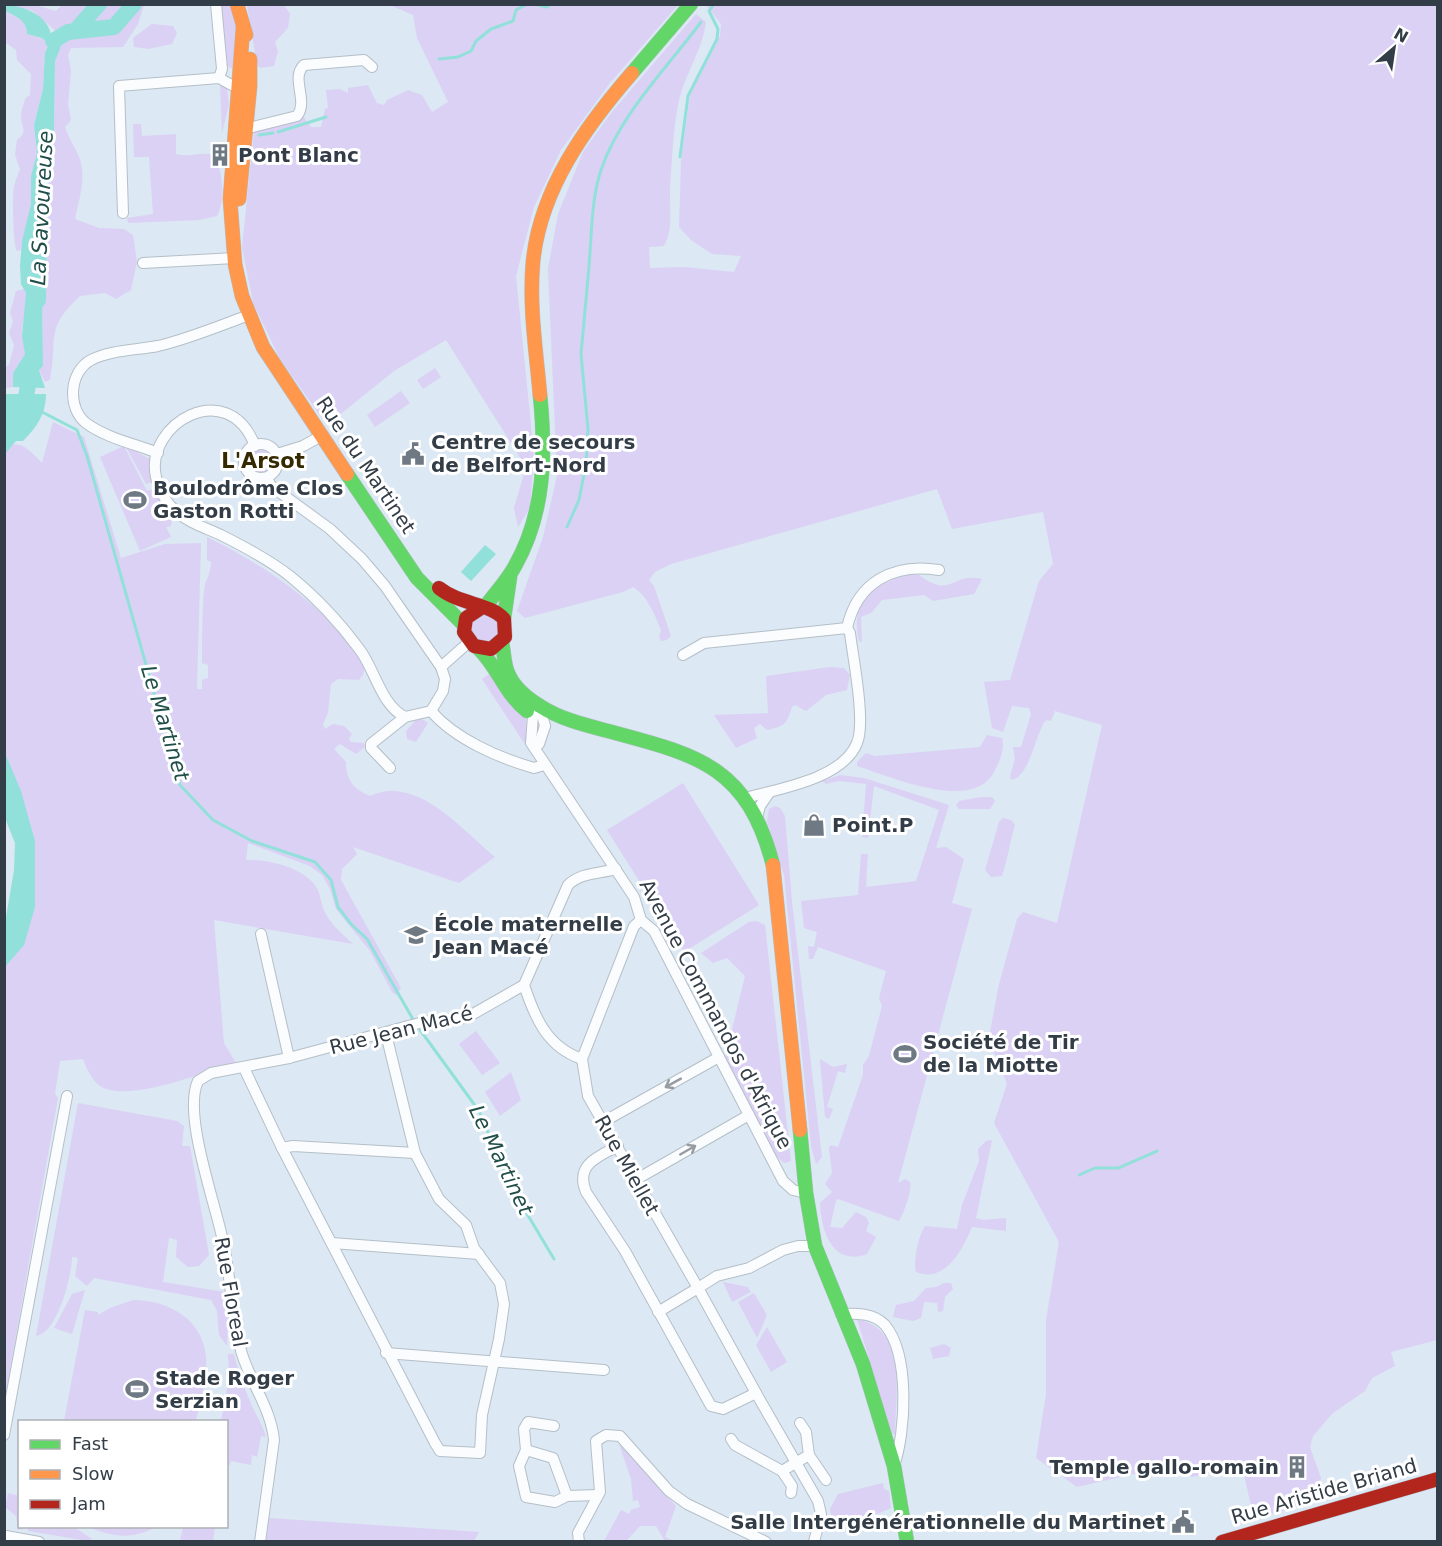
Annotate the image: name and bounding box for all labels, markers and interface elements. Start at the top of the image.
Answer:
north arrow [1364,18,1424,78]
text: N [1391,24,1411,47]
water label: La Savoureuse [26,130,58,286]
building icon: Pont Blanc [207,142,233,168]
place label: Pont Blanc [238,143,359,167]
street label: Rue du Martinet [311,392,421,538]
place label: Centre de secours de Belfort-Nord [431,430,635,477]
public building icon: Centre de secours de Belfort-Nord [400,441,426,467]
district label: L'Arsot [221,449,305,473]
place label: Boulodrôme Clos Gaston Rotti [153,476,343,523]
sports icon: Boulodrôme Clos Gaston Rotti [122,487,148,513]
water label: Le Martinet [136,662,194,784]
shop icon: Point.P [801,812,827,838]
place label: Point.P [832,813,913,837]
street label: Avenue Commandos d'Afrique [634,875,798,1153]
place label: École maternelle Jean Macé [432,912,623,959]
school or university icon: École maternelle Jean Macé [403,922,429,948]
street label: Rue Jean Macé [327,1001,475,1059]
place label: Société de Tir de la Miotte [923,1030,1079,1077]
sports icon: Société de Tir de la Miotte [892,1041,918,1067]
one-way arrow [665,1077,682,1089]
water label: Le Martinet [464,1101,538,1220]
street label: Rue Miellet [590,1111,664,1219]
one-way arrow [679,1143,696,1155]
street label: Rue Floreal [209,1235,253,1349]
place label: Stade Roger Serzian [155,1366,294,1413]
sports icon: Stade Roger Serzian [124,1376,150,1402]
legend [18,1420,228,1528]
text: Fast [72,1433,108,1454]
street label: Rue Aristide Briand [1228,1453,1420,1529]
building icon: Temple gallo-romain [1284,1454,1310,1480]
place label: Temple gallo-romain [1049,1455,1279,1479]
text: Slow [72,1463,114,1484]
text: Jam [71,1493,106,1514]
public building icon: Salle Intergénérationnelle du Martinet [1170,1509,1196,1535]
place label: Salle Intergénérationnelle du Martinet [730,1510,1165,1534]

